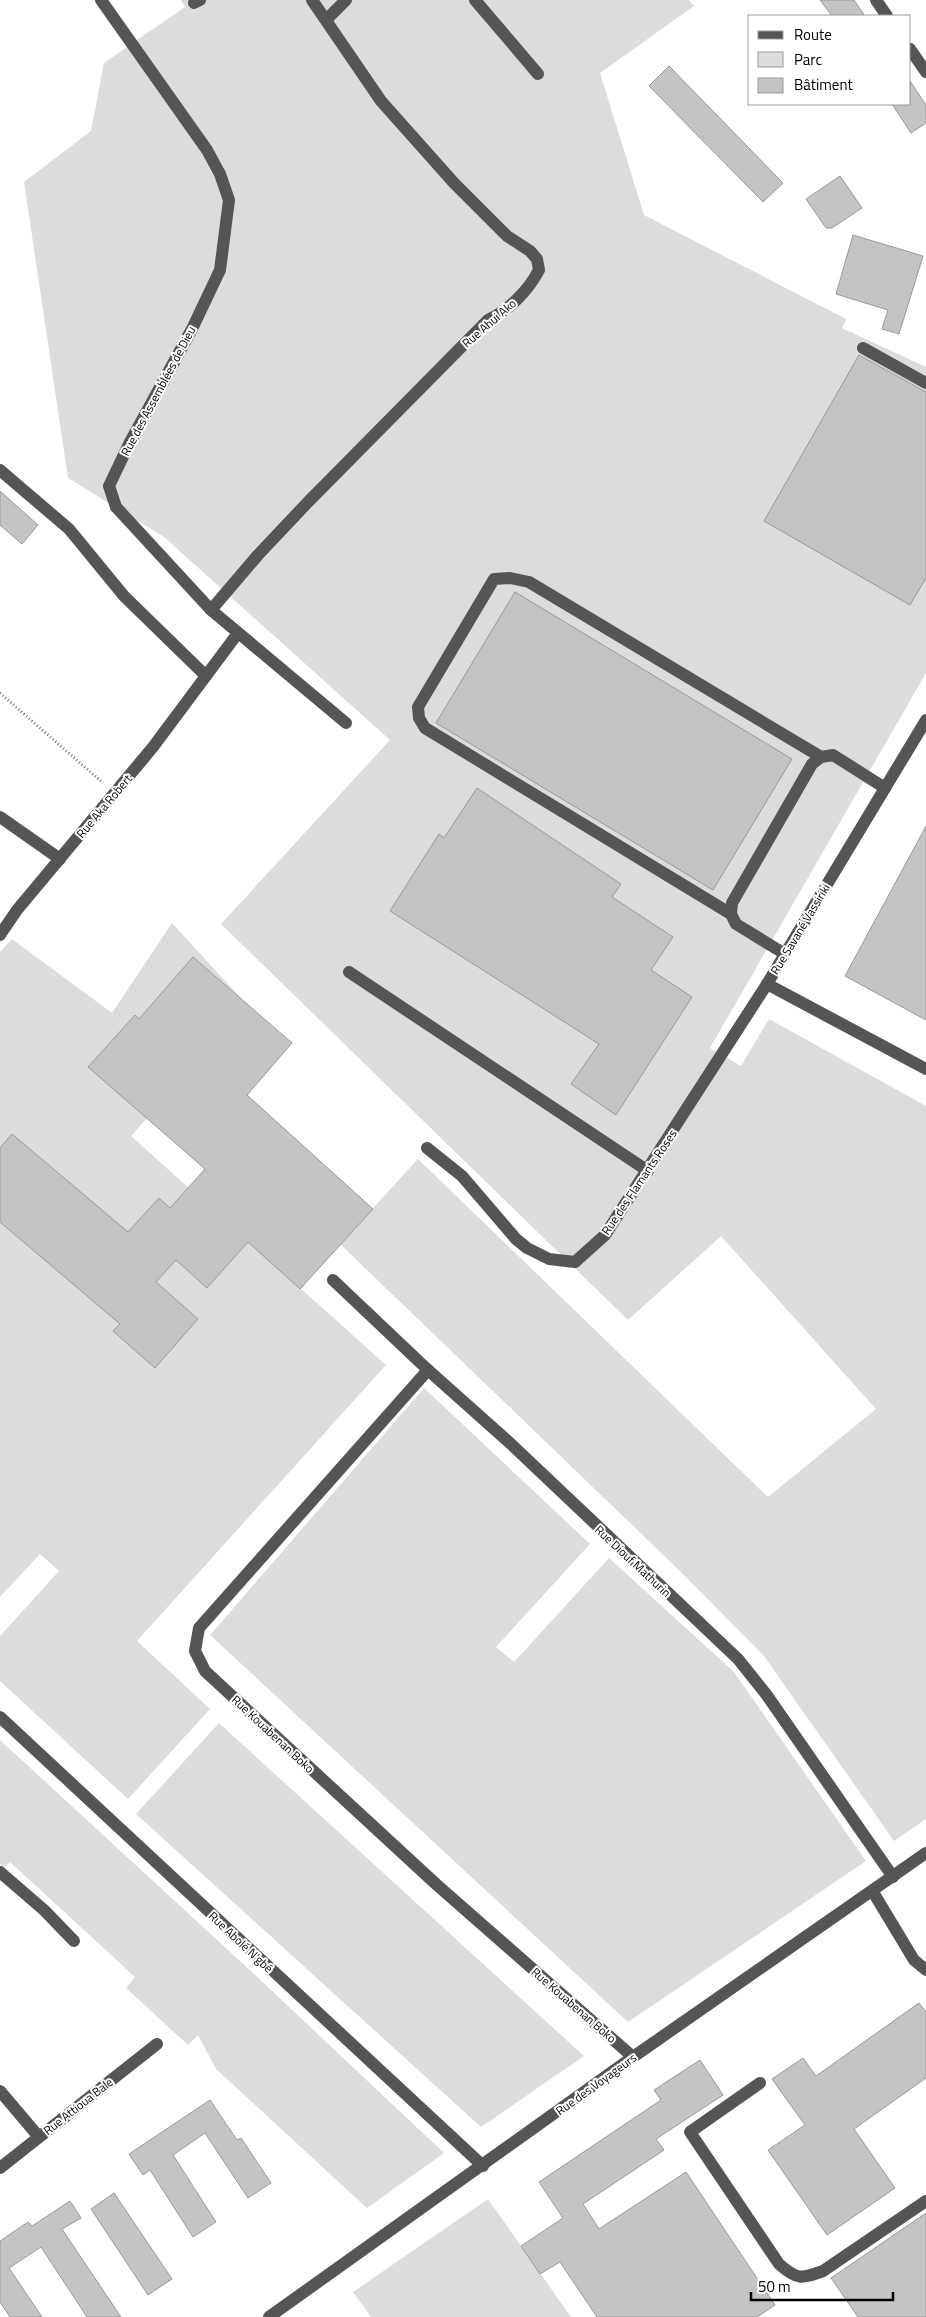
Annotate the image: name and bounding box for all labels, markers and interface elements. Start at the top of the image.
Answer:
legend [748,15,911,105]
text: Route [794,23,832,46]
text: Parc [794,48,822,71]
text: Bâtiment [794,73,853,96]
street label: Rue Ahui Ako [458,294,520,352]
street label: Rue des Assemblées de Dieu [116,323,200,459]
street label: Rue Aka Robert [72,769,137,842]
street label: Rue Savané Vassiriki [765,880,835,978]
street label: Rue des Flamants Roses [596,1125,682,1239]
street label: Rue Diouf Mathurin [591,1520,675,1602]
street label: Rue Kouabenan Boko [227,1690,319,1778]
street label: Rue Abolé N'gbé [204,1907,278,1977]
street label: Rue Kouabenan Boko [527,1963,621,2047]
street label: Rue des Voyageurs [552,2048,641,2120]
street label: Rue Attioua Bale [39,2073,117,2139]
scale bar [751,2270,894,2302]
text: 50 m [758,2275,791,2298]

